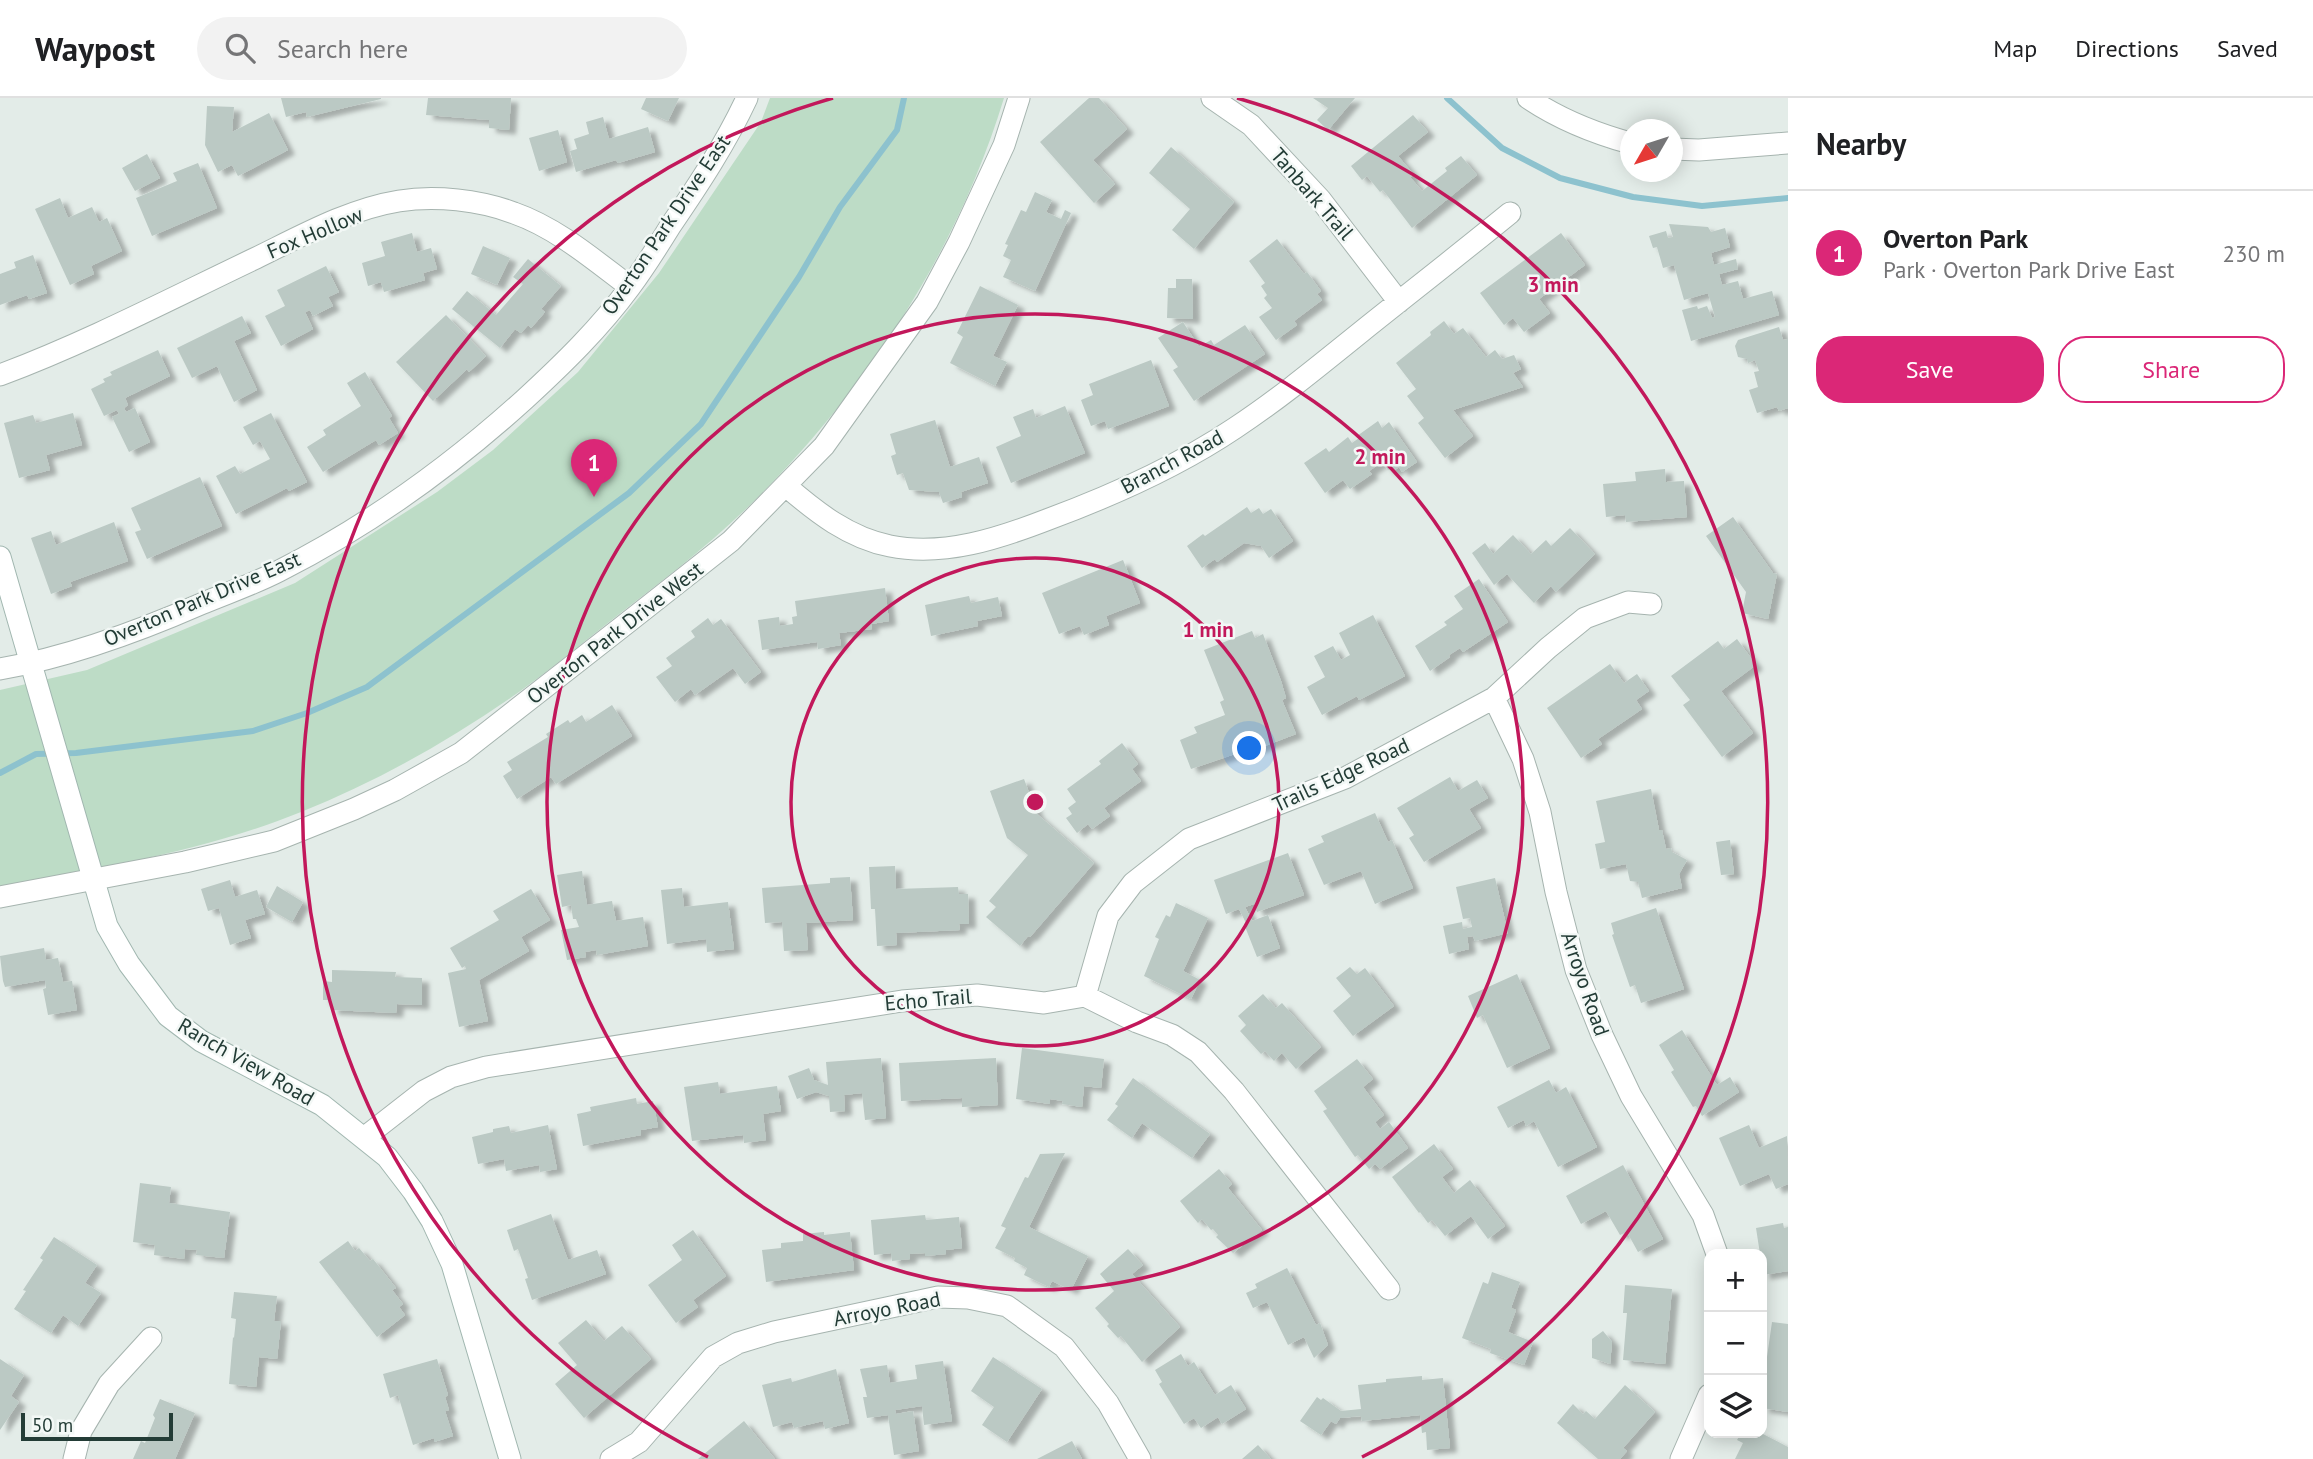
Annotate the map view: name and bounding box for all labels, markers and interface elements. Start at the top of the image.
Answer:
search box [197,17,687,80]
text: Waypost [35,27,155,70]
icon: search [221,29,259,67]
text: Search here [277,32,408,65]
text: Map [1993,33,2037,64]
text: Directions [2075,33,2179,64]
text: Saved [2217,33,2278,64]
north arrow [1620,119,1683,182]
text: Nearby [1816,124,1906,163]
street label: Overton Park Drive East [595,130,736,320]
street label: Tanbark Trail [1265,142,1360,245]
street label: Fox Hollow [263,200,367,265]
text: Overton Park [1883,222,2028,255]
text: 1 [1832,239,1846,268]
text: 230 m [2223,239,2285,268]
text: Park · Overton Park Drive East [1883,255,2175,284]
text: 3 min [1527,271,1579,298]
button: Save [1816,336,2044,403]
button: Share [2058,336,2285,403]
street label: Branch Road [1116,423,1228,500]
pin: 1 [571,439,617,497]
text: 2 min [1354,443,1406,470]
street label: Overton Park Drive East [99,545,304,652]
street label: Overton Park Drive West [521,555,708,710]
text: 1 min [1182,616,1234,643]
your location [1232,731,1266,765]
street label: Trails Edge Road [1268,731,1413,818]
centre of rings [1023,790,1047,814]
street label: Arroyo Road [1555,928,1616,1040]
street label: Echo Trail [883,982,973,1017]
street label: Ranch View Road [173,1012,319,1112]
map controls [1704,1249,1767,1438]
button: + [1704,1249,1767,1312]
street label: Arroyo Road [831,1285,943,1332]
button: − [1704,1312,1767,1375]
button: layers [1704,1375,1767,1438]
scale bar [21,1410,173,1442]
text: 50 m [32,1413,73,1437]

